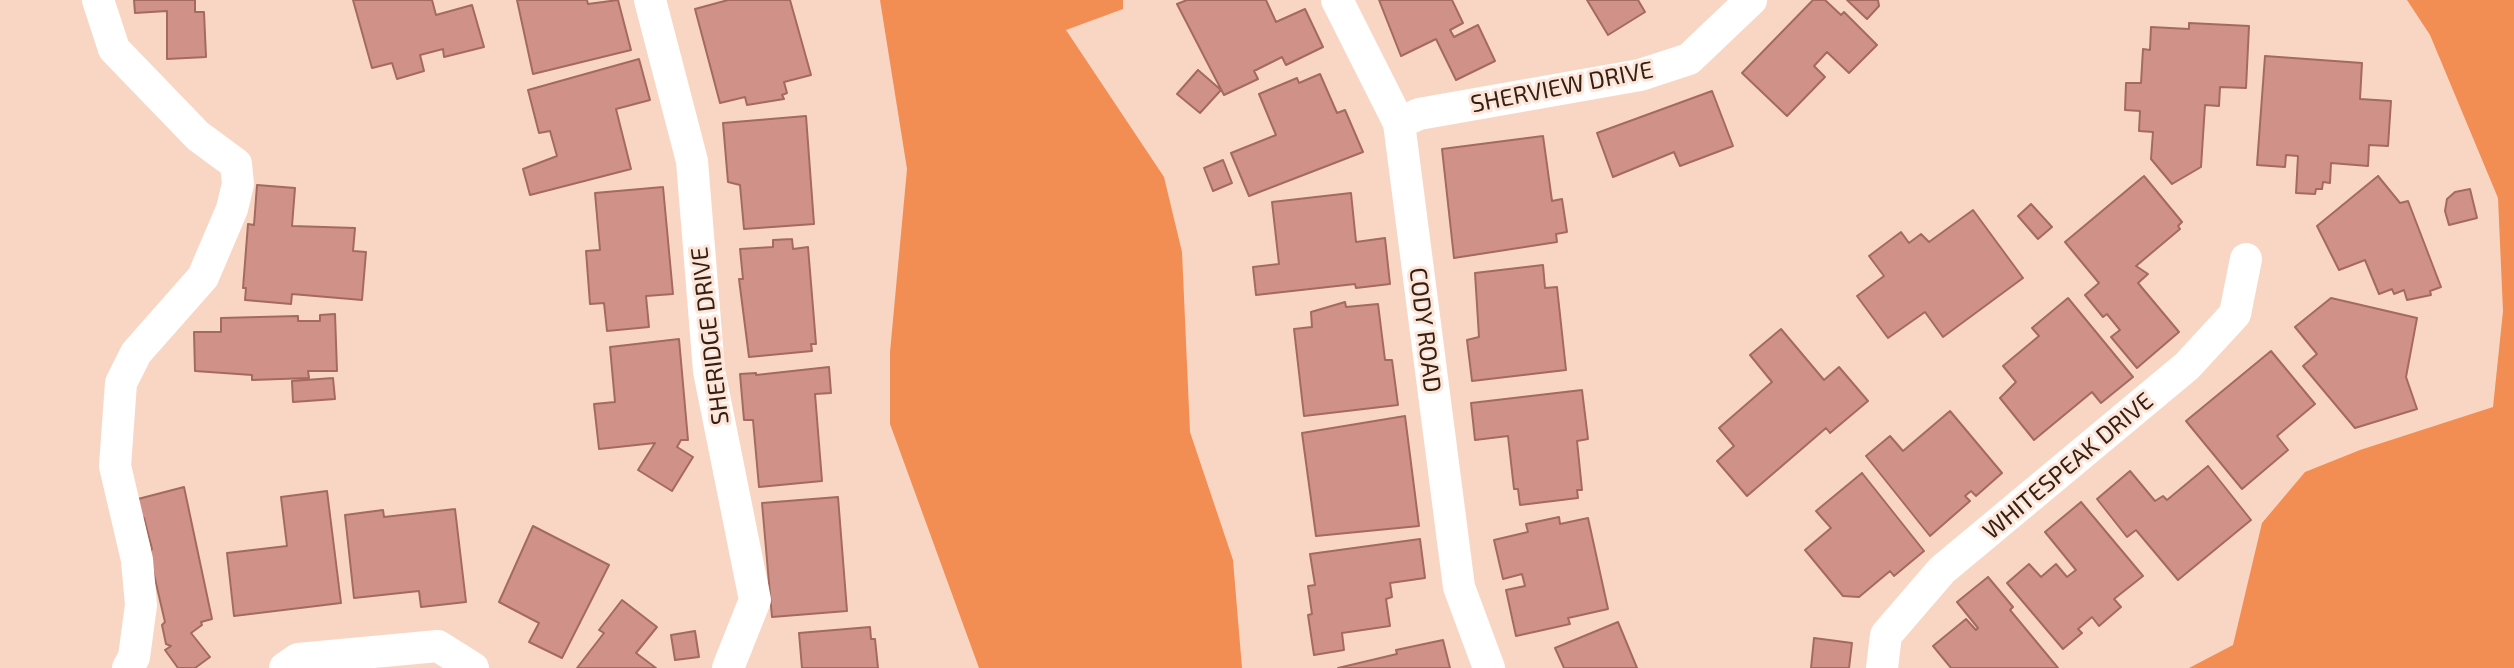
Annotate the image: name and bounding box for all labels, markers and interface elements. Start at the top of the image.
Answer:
street label: SHERVIEW DRIVE [1468,55,1656,119]
street label: SHERIDGE DRIVE [685,245,735,427]
street label: CODY ROAD [1403,266,1447,394]
street label: WHITESPEAK DRIVE [1977,386,2159,546]

